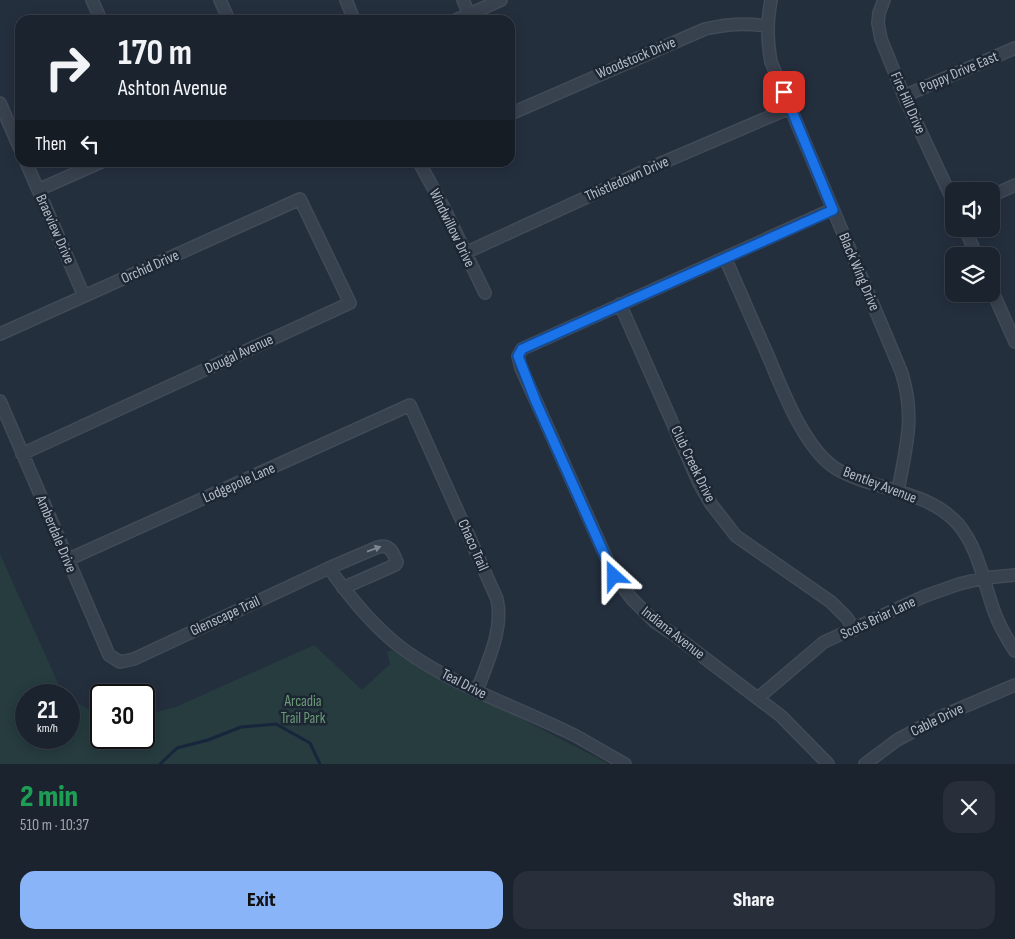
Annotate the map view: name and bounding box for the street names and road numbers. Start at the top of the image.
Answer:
street label: Woodstock Drive [593,33,679,83]
street label: Poppy Drive East [917,47,1001,97]
street label: Fire Hill Drive [886,69,930,137]
street label: Thistledown Drive [582,152,672,206]
street label: Windwillow Drive [425,186,479,270]
street label: Braeview Drive [31,191,79,267]
street label: Black Wing Drive [834,230,884,314]
street label: Orchid Drive [118,246,182,288]
street label: Dougal Avenue [202,330,276,378]
street label: Club Creek Drive [666,423,720,505]
street label: Lodgepole Lane [200,459,278,507]
street label: Bentley Avenue [840,462,920,508]
street label: Amberdale Drive [31,492,81,575]
street label: Chaco Trail [453,516,493,574]
street label: Glenscape Trail [187,592,263,640]
street label: Scots Briar Lane [837,592,919,644]
street label: Indiana Avenue [637,602,709,664]
street label: Teal Drive [438,665,490,703]
street label: Cable Drive [907,699,967,741]

